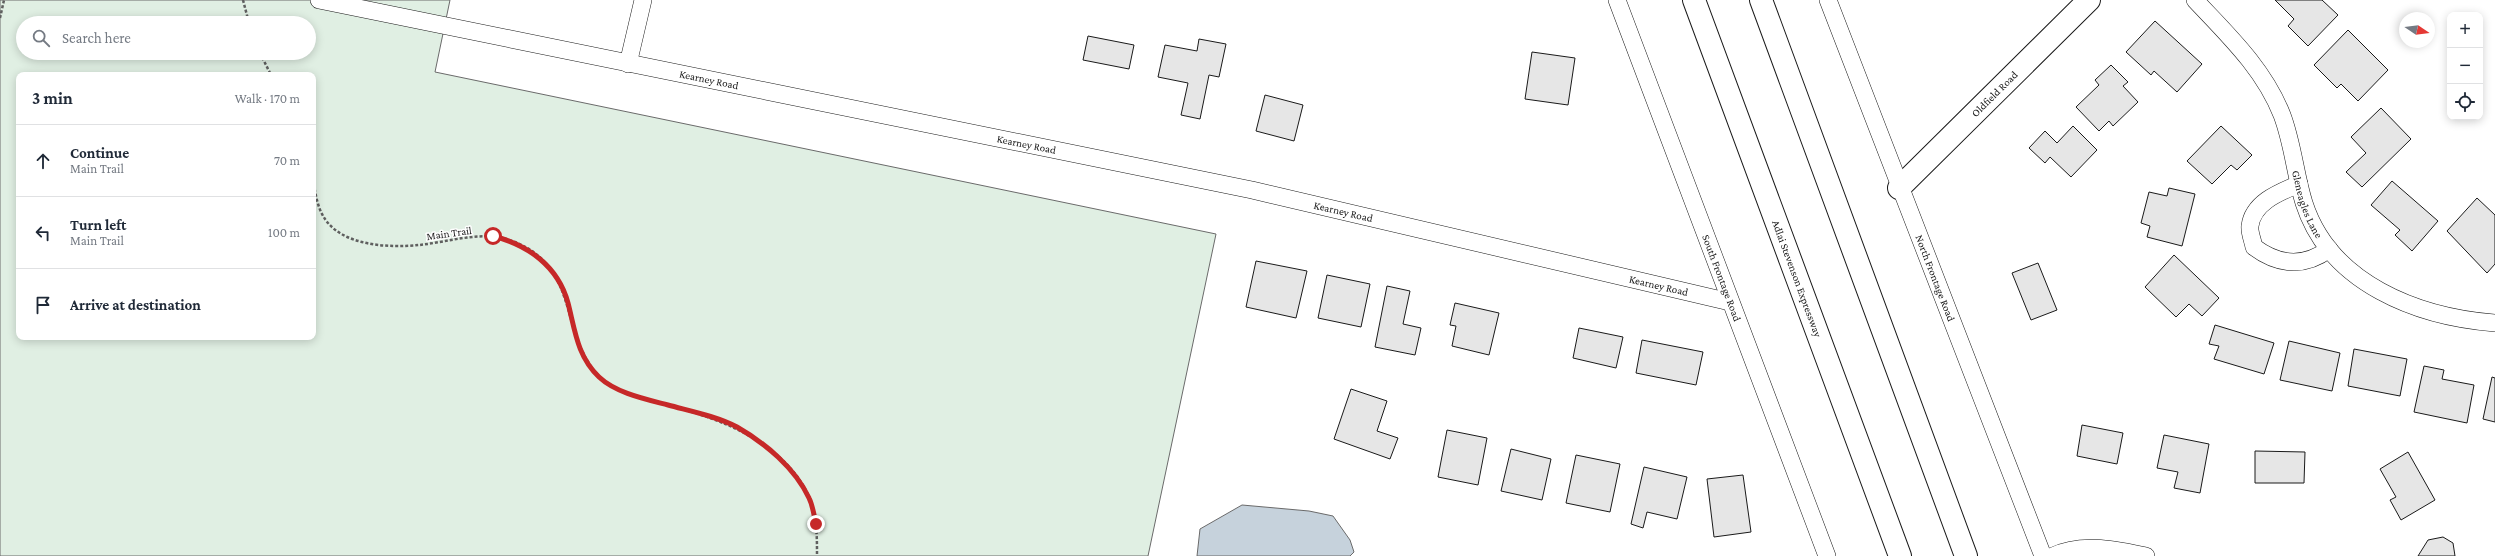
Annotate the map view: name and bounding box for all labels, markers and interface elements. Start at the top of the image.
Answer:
north arrow [2399,12,2435,48]
map controls [2447,12,2483,120]
button: + [2447,12,2483,48]
search box [16,16,316,60]
icon: search [30,27,52,49]
text: Search here [62,30,131,46]
button: − [2447,48,2483,84]
street label: Kearney Road [678,68,740,91]
street label: Oldfield Road [1969,68,2020,119]
button: locate [2447,84,2483,120]
text: 3 min [32,89,73,108]
text: Walk · 170 m [235,91,300,106]
street label: Kearney Road [996,132,1057,156]
text: Continue [70,145,129,161]
icon: ahead [32,150,54,172]
text: 70 m [274,153,300,168]
text: Main Trail [70,161,124,176]
street label: Gleneagles Lane [2290,169,2325,240]
street label: Kearney Road [1313,199,1374,224]
text: Turn left [70,217,126,233]
street label: Adlai Stevenson Expressway [1770,218,1825,340]
icon: left [32,222,54,244]
street label: Main Trail [426,224,473,242]
text: 100 m [268,225,300,240]
route start [484,227,502,245]
text: Main Trail [70,233,124,248]
street label: South Frontage Road [1700,233,1744,323]
street label: North Frontage Road [1913,233,1958,323]
street label: Kearney Road [1628,273,1690,298]
icon: arrive [32,294,54,316]
text: Arrive at destination [70,297,201,313]
route end [807,515,825,533]

